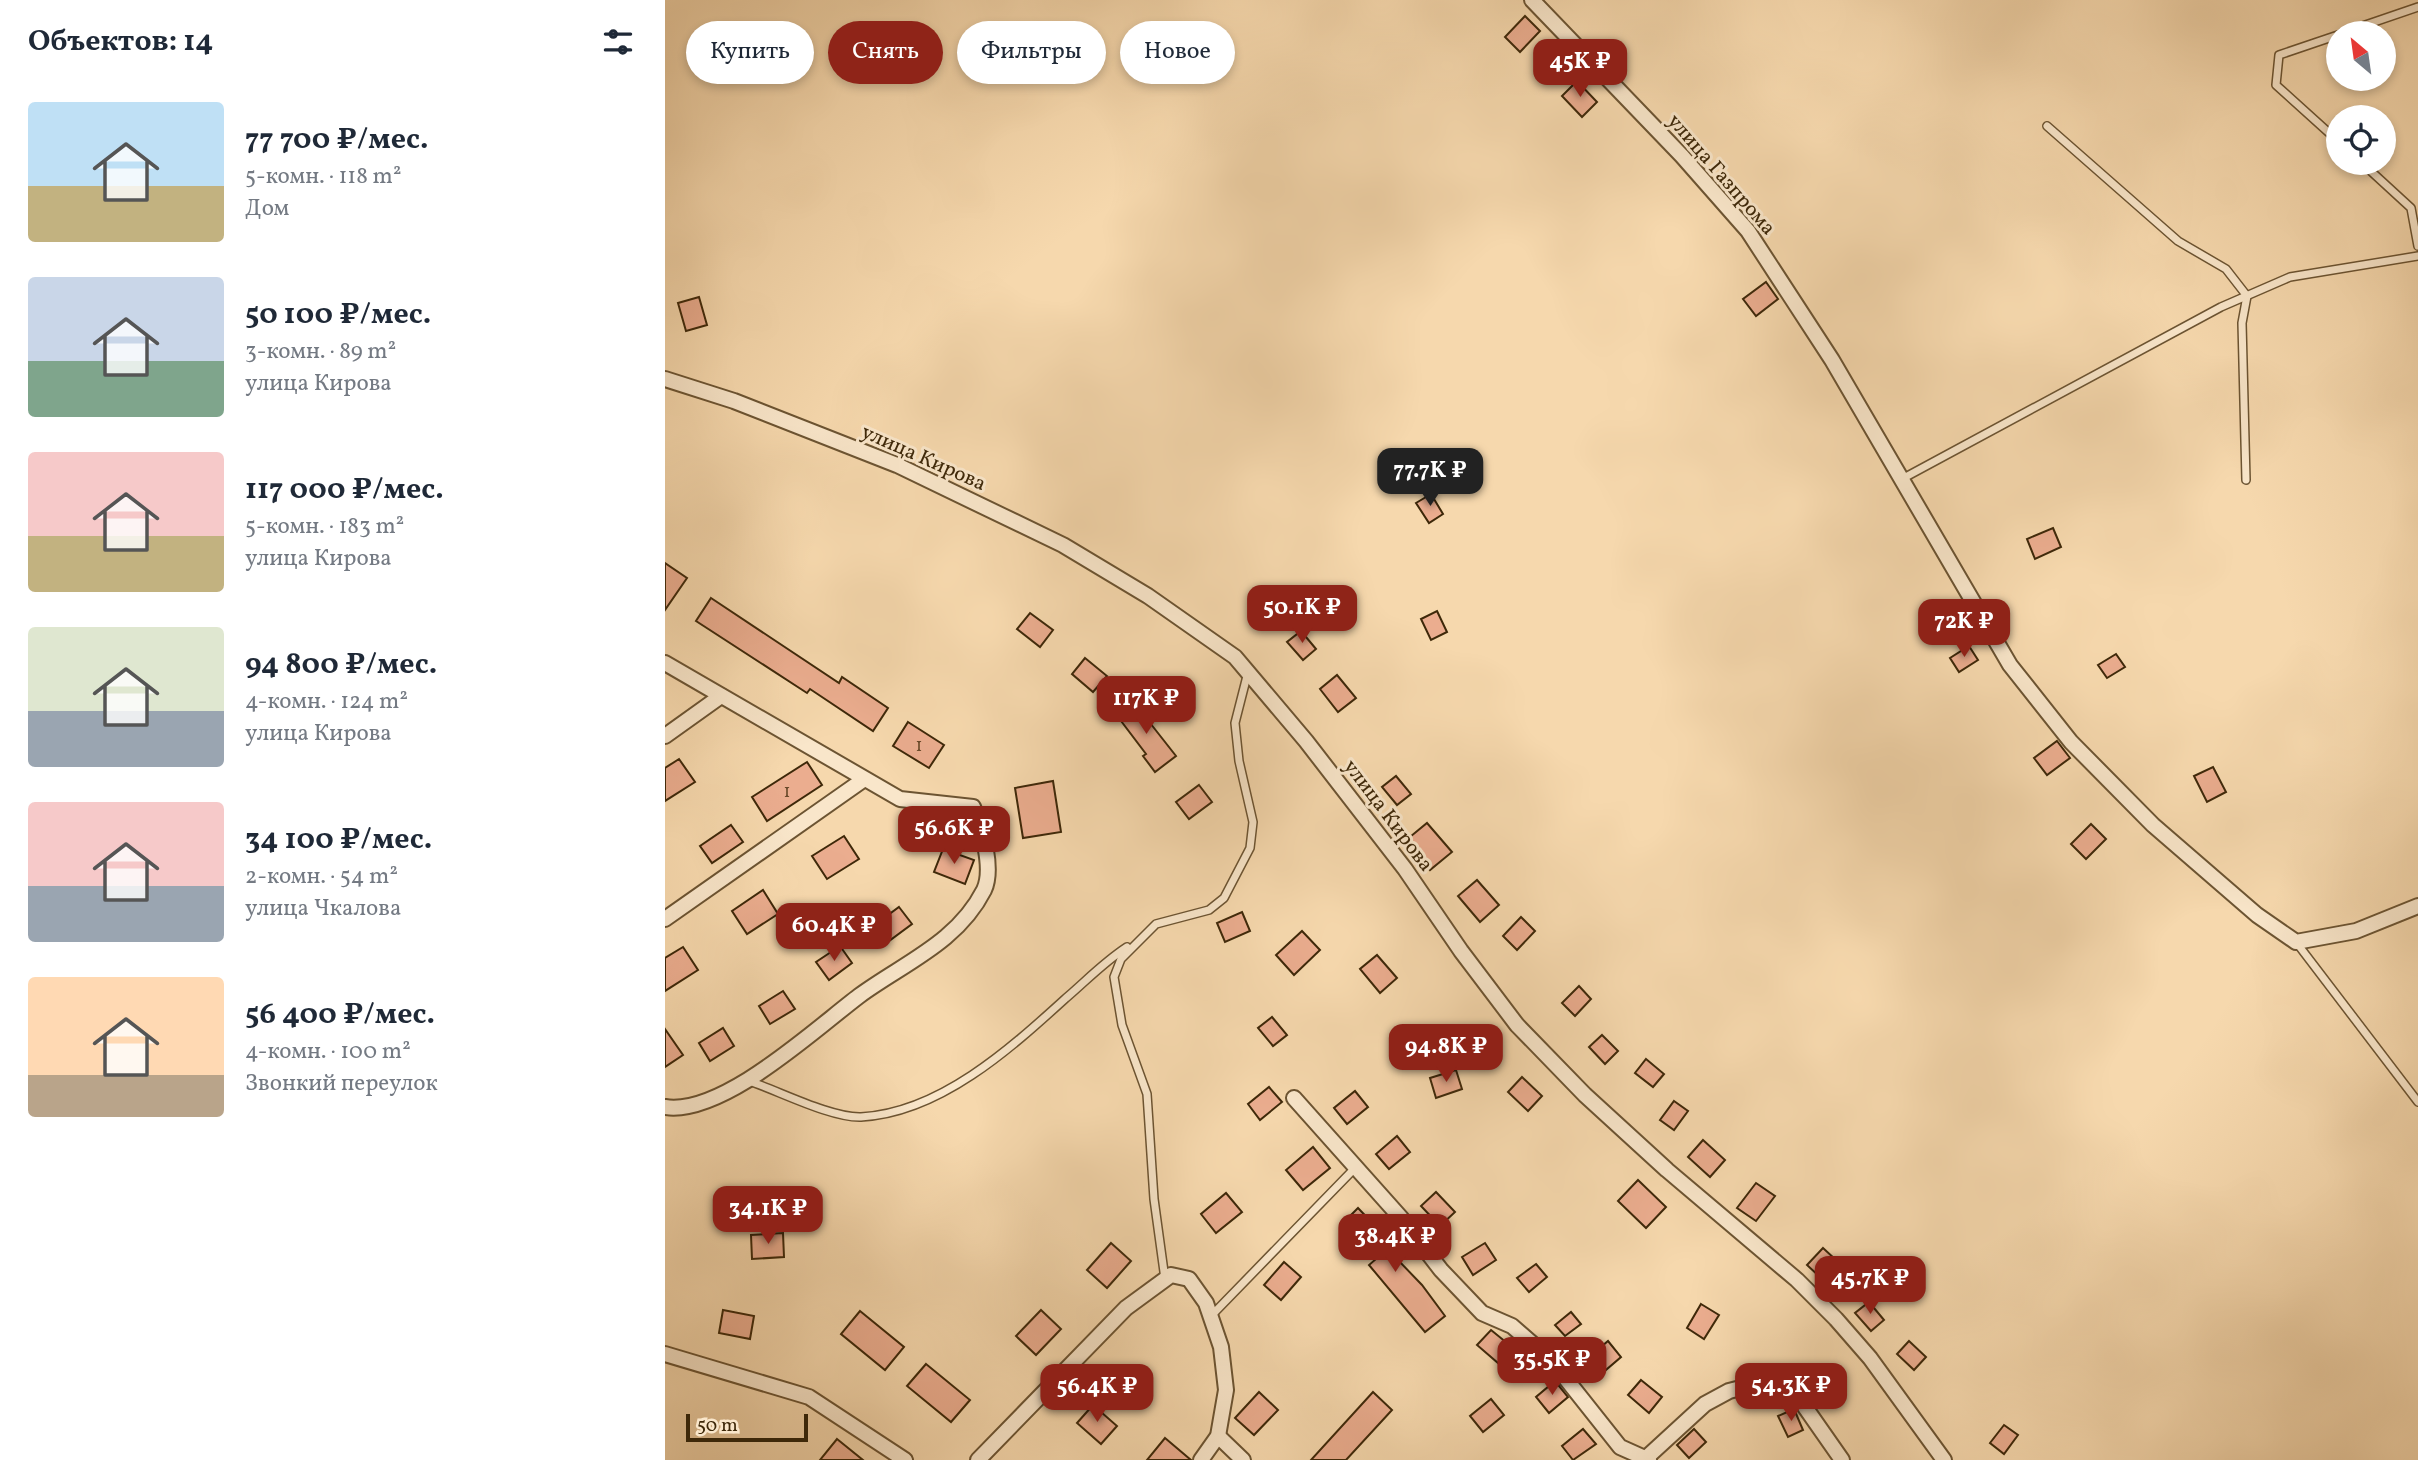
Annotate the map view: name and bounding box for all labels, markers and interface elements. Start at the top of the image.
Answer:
text: Объектов: 14 [28,21,213,63]
chip: Купить [686,21,814,84]
chip: Снять [828,21,943,84]
chip: Фильтры [957,21,1106,84]
chip: Новое [1120,21,1235,84]
north arrow [2326,21,2396,91]
map controls [2326,21,2396,175]
icon: filters [599,23,637,61]
pin: 45K ₽ [1531,40,1629,99]
text: 45K ₽ [1549,46,1611,78]
button: locate [2326,105,2396,175]
street label: улица Газпрома [1660,108,1782,242]
text: 77 700 ₽/мес. [245,119,429,161]
icon: home [84,130,168,214]
text: 5-комн. · 118 m² [245,161,401,193]
text: Дом [245,193,289,225]
text: 50 100 ₽/мес. [245,294,431,336]
icon: home [84,305,168,389]
text: 3-комн. · 89 m² [245,336,396,368]
text: улица Кирова [245,368,392,400]
street label: улица Кирова [856,418,991,499]
pin: 77.7K ₽ [1365,448,1495,508]
text: 77.7K ₽ [1393,455,1467,487]
text: 117 000 ₽/мес. [245,469,444,511]
icon: home [84,480,168,564]
text: 5-комн. · 183 m² [245,511,404,543]
text: улица Кирова [245,543,392,575]
pin: 50.1K ₽ [1237,586,1367,645]
text: 50.1K ₽ [1263,592,1341,624]
pin: 72K ₽ [1915,600,2013,659]
text: 72K ₽ [1934,606,1994,638]
text: 94 800 ₽/мес. [245,644,437,686]
icon: home [84,655,168,739]
pin: 117K ₽ [1089,676,1203,736]
text: 117K ₽ [1113,683,1179,715]
text: 4-комн. · 124 m² [245,686,408,718]
text: улица Кирова [245,718,392,750]
house number: 1 [916,734,922,759]
street label: улица Кирова [1336,754,1440,878]
house number: 1 [784,780,790,805]
pin: 56.6K ₽ [889,806,1019,866]
text: 56.6K ₽ [914,813,994,845]
text: 34 100 ₽/мес. [245,819,432,861]
icon: home [84,830,168,914]
text: 2-комн. · 54 m² [245,861,398,893]
text: улица Чкалова [245,893,401,925]
pin: 60.4K ₽ [769,904,899,963]
text: 60.4K ₽ [792,910,876,942]
text: 56 400 ₽/мес. [245,994,435,1036]
icon: home [84,1005,168,1089]
pin: 94.8K ₽ [1381,1024,1511,1084]
text: 94.8K ₽ [1405,1031,1487,1063]
text: 4-комн. · 100 m² [245,1036,411,1068]
text: Звонкий переулок [245,1068,438,1100]
pin: 34.1K ₽ [703,1186,833,1246]
text: 34.1K ₽ [729,1193,807,1225]
pin: 38.4K ₽ [1330,1214,1460,1274]
text: 38.4K ₽ [1354,1221,1436,1253]
pin: 45.7K ₽ [1805,1256,1935,1316]
text: 45.7K ₽ [1831,1263,1909,1295]
pin: 35.5K ₽ [1487,1338,1617,1397]
text: 35.5K ₽ [1513,1344,1591,1376]
pin: 56.4K ₽ [1032,1364,1162,1424]
pin: 54.3K ₽ [1726,1364,1856,1423]
text: 54.3K ₽ [1751,1370,1831,1402]
text: 56.4K ₽ [1056,1371,1138,1403]
scale bar [686,1411,809,1443]
text: 50 m [697,1413,738,1439]

